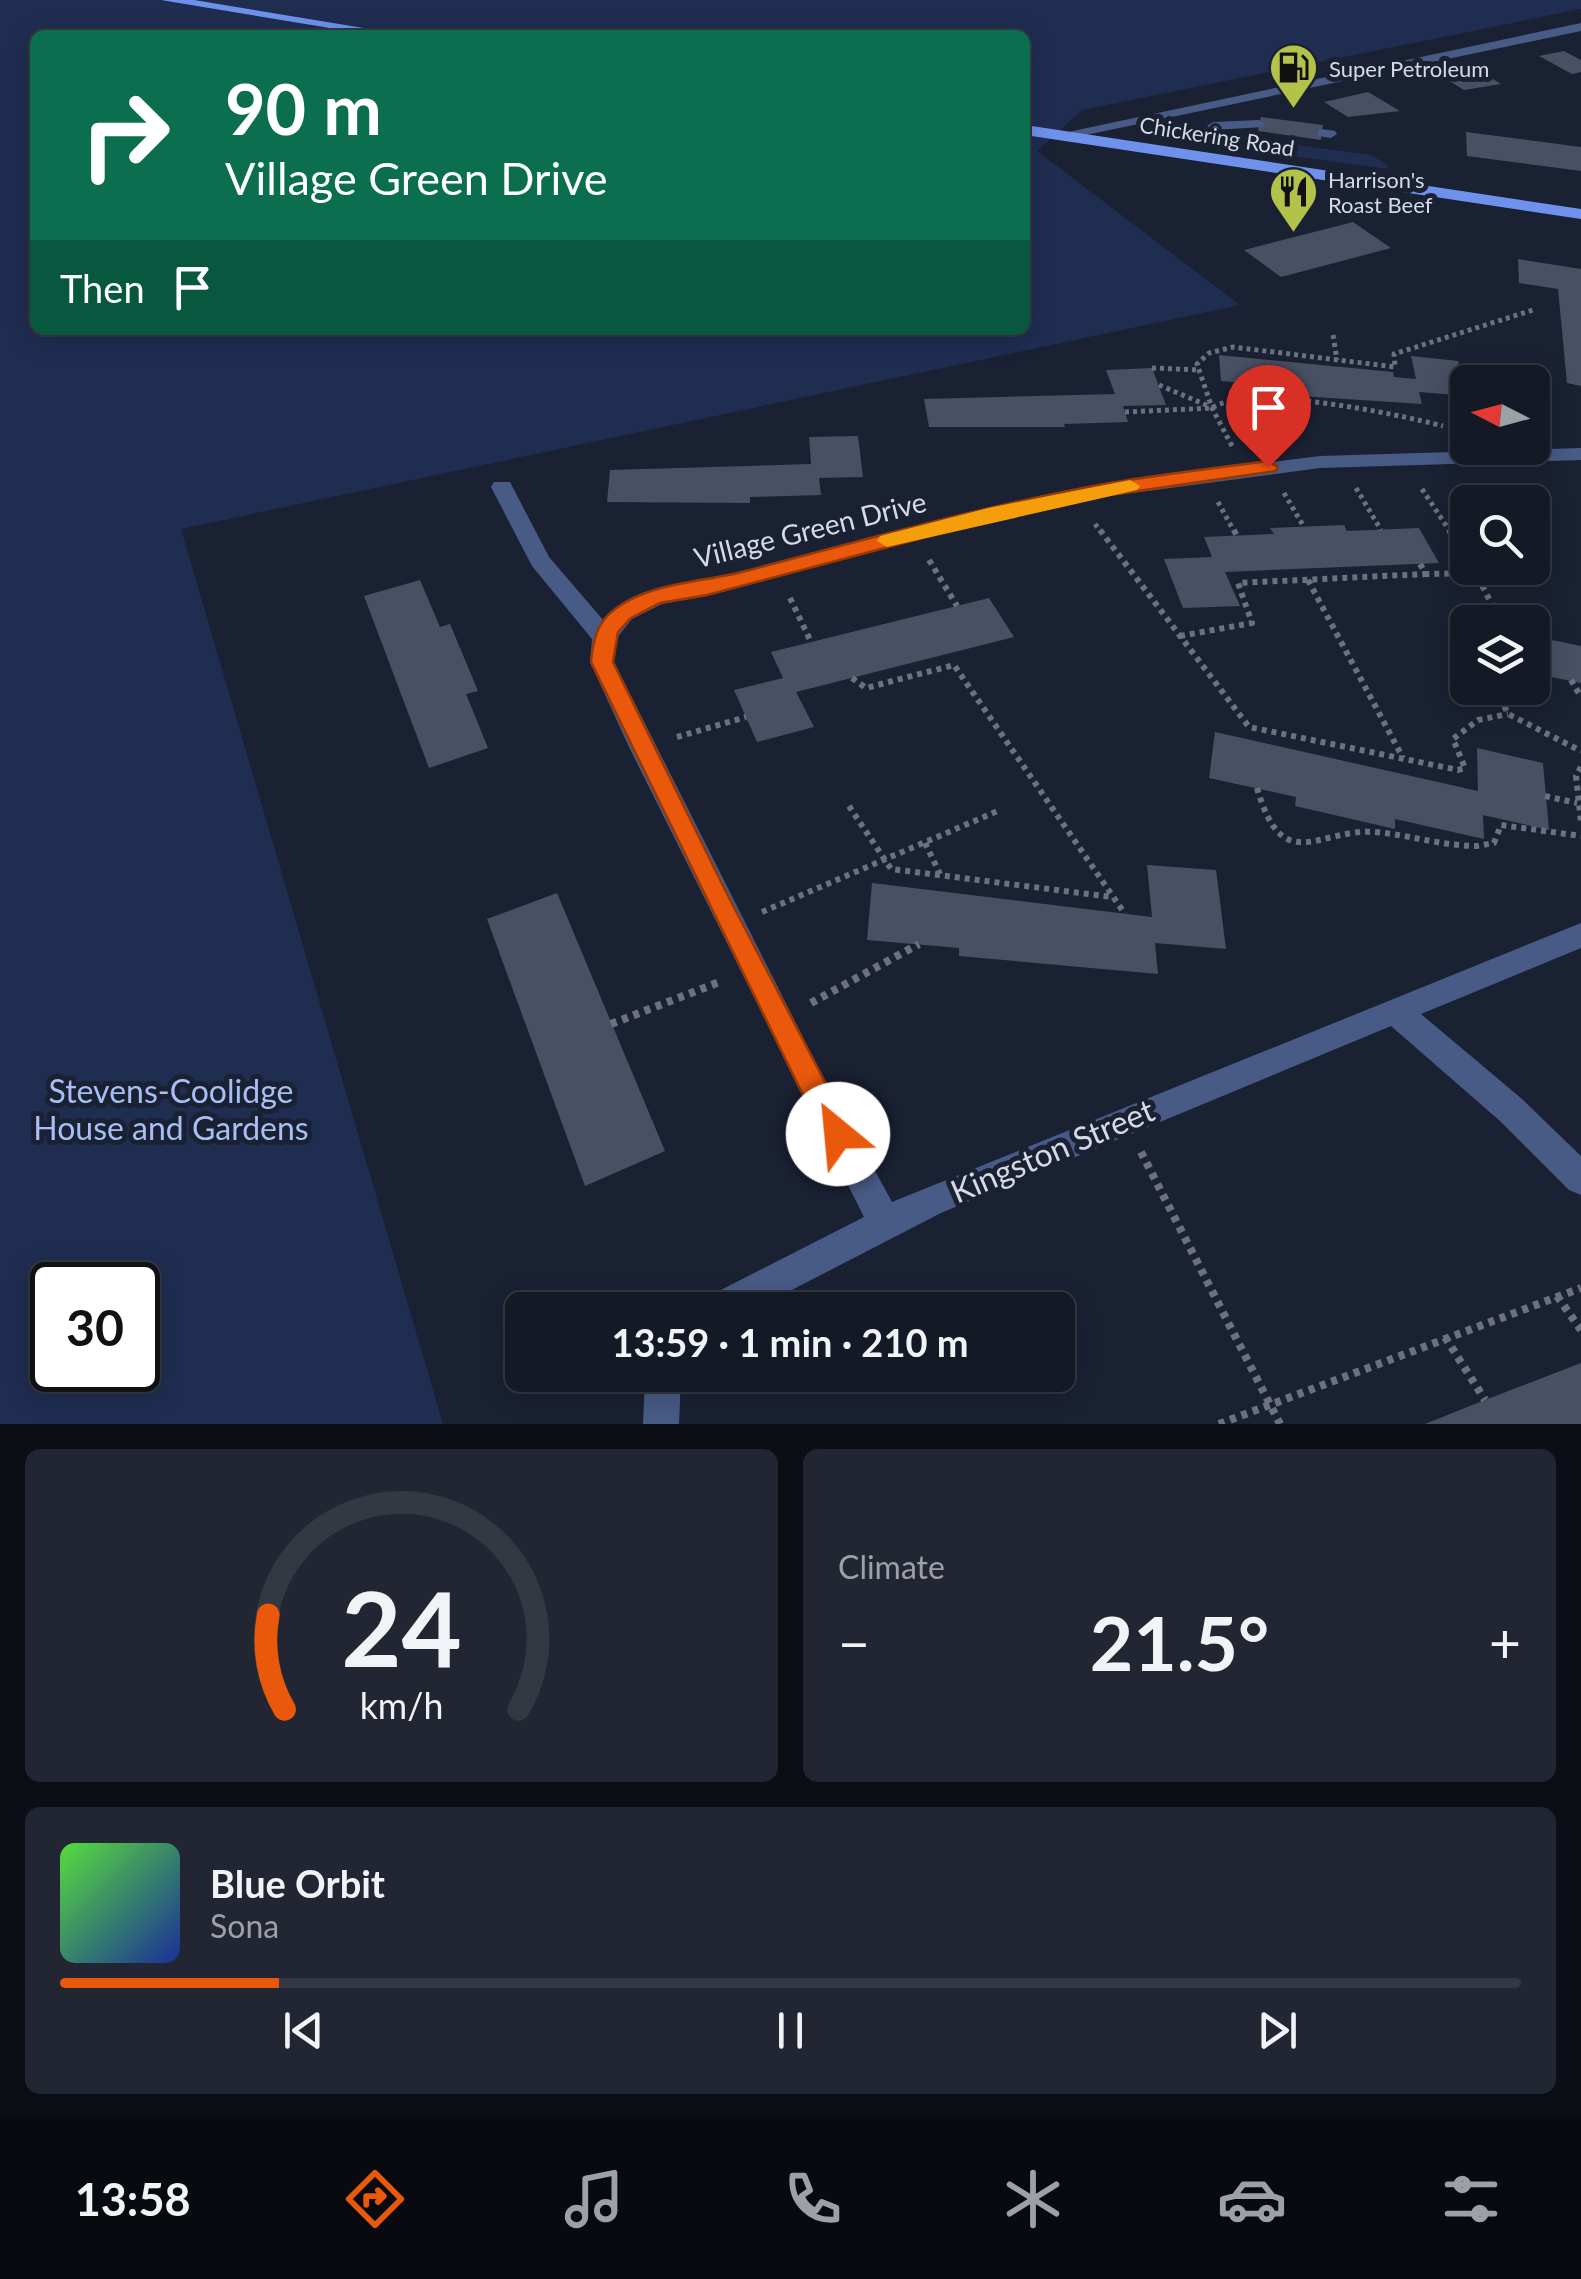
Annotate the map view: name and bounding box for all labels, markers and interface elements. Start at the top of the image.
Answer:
fuel station icon: Super Petroleum [1268,42,1320,110]
place label: Super Petroleum [1329,55,1489,82]
text: 90 m [225,66,382,150]
icon: right [60,70,190,200]
street label: Chickering Road [1138,110,1296,162]
text: Village Green Drive [225,151,608,205]
restaurant icon: Harrison's Roast Beef [1267,166,1319,234]
place label: Harrison's Roast Beef [1328,166,1433,218]
icon: arrive [165,260,220,315]
text: Then [60,265,145,311]
pin [1226,365,1311,468]
north arrow [1450,365,1550,465]
map controls [1450,365,1550,705]
icon: arrive [1241,380,1296,435]
street label: Village Green Drive [690,484,930,574]
button: search [1450,485,1550,585]
button: layers [1450,605,1550,705]
park label: Stevens-Coolidge House and Gardens [33,1071,309,1147]
position arrow [786,1082,890,1186]
street label: Kingston Street [944,1089,1160,1210]
speed limit sign: 30 [30,1262,160,1392]
text: 13:59 · 1 min · 210 m [611,1319,969,1365]
text: Climate [838,1547,945,1586]
text: 24 [341,1564,462,1689]
text: 21.5° [1090,1597,1269,1687]
text: − [838,1609,870,1675]
text: + [1489,1609,1521,1675]
text: km/h [360,1684,443,1727]
text: Blue Orbit [210,1860,385,1906]
text: Sona [210,1906,279,1945]
icon: previous [276,2003,331,2058]
icon: pause [763,2003,818,2058]
icon: next [1250,2003,1305,2058]
icon: directions [340,2164,410,2234]
icon: music [559,2164,629,2234]
icon: phone [778,2164,848,2234]
icon: climate [998,2164,1068,2234]
icon: car [1217,2164,1287,2234]
icon: filters [1436,2164,1506,2234]
text: 13:58 [75,2172,191,2226]

